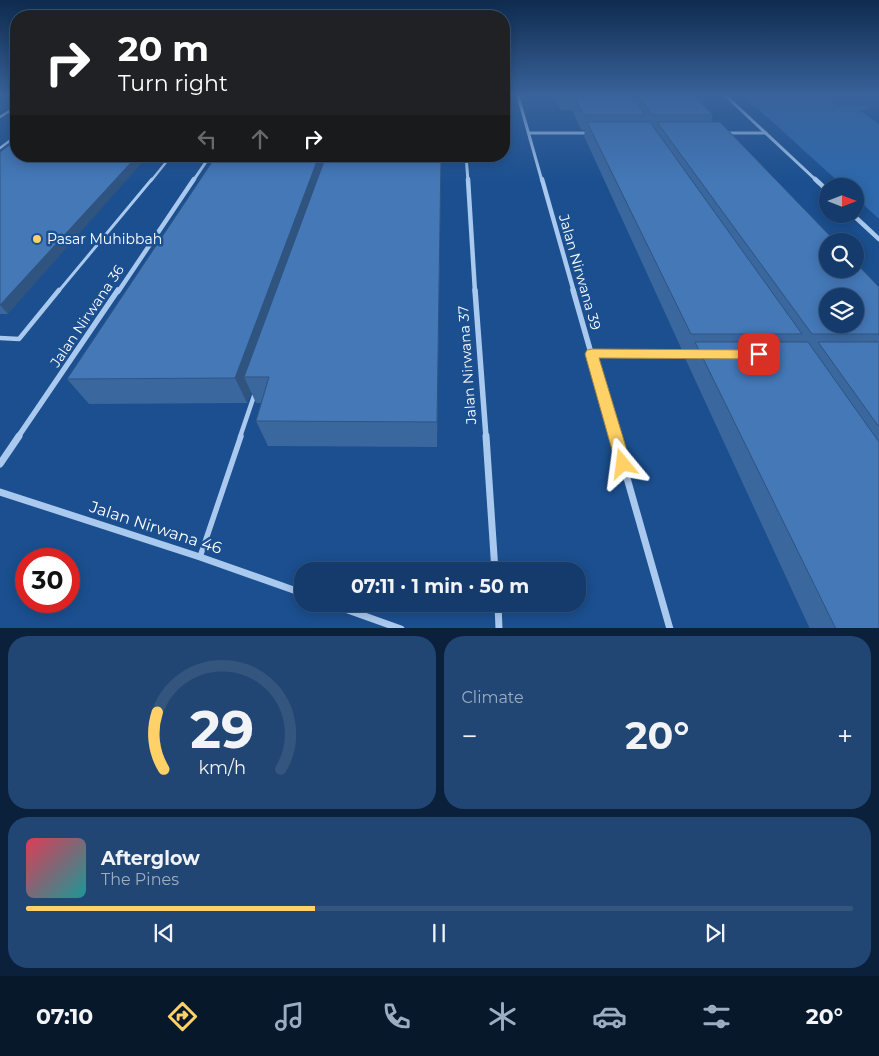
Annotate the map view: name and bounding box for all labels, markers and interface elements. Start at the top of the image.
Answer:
text: 20 m [118,27,209,70]
icon: right [35,30,100,95]
text: Turn right [118,70,228,97]
icon: left [193,125,221,153]
icon: ahead [246,125,274,153]
icon: right [299,125,327,153]
north arrow [819,178,864,222]
map controls [819,178,864,333]
street label: Jalan Nirwana 39 [555,211,605,332]
place label: Pasar Muhibbah [47,230,162,248]
marker: Pasar Muhibbah [31,233,43,245]
button: search [819,233,864,278]
street label: Jalan Nirwana 36 [46,261,128,371]
button: layers [819,288,864,333]
street label: Jalan Nirwana 37 [454,305,480,426]
pin [738,333,780,375]
icon: arrive [745,340,773,368]
position arrow [596,437,648,489]
street label: Jalan Nirwana 46 [86,497,225,558]
speed limit sign: 30 [15,548,80,613]
text: 07:11 · 1 min · 50 m [351,575,529,598]
text: Climate [462,688,524,707]
text: 29 [190,698,254,761]
text: 20° [625,712,689,759]
text: − [462,719,478,753]
text: + [837,719,853,753]
text: km/h [198,757,246,778]
text: Afterglow [101,847,200,870]
text: The Pines [101,870,179,889]
icon: previous [150,919,178,947]
icon: pause [425,919,453,947]
icon: next [701,919,729,947]
icon: directions [165,999,200,1034]
icon: music [272,999,307,1034]
icon: phone [379,999,414,1034]
icon: climate [485,999,520,1034]
icon: car [592,999,627,1034]
icon: filters [699,999,734,1034]
text: 07:10 [36,1003,93,1030]
text: 20° [806,1003,843,1030]

